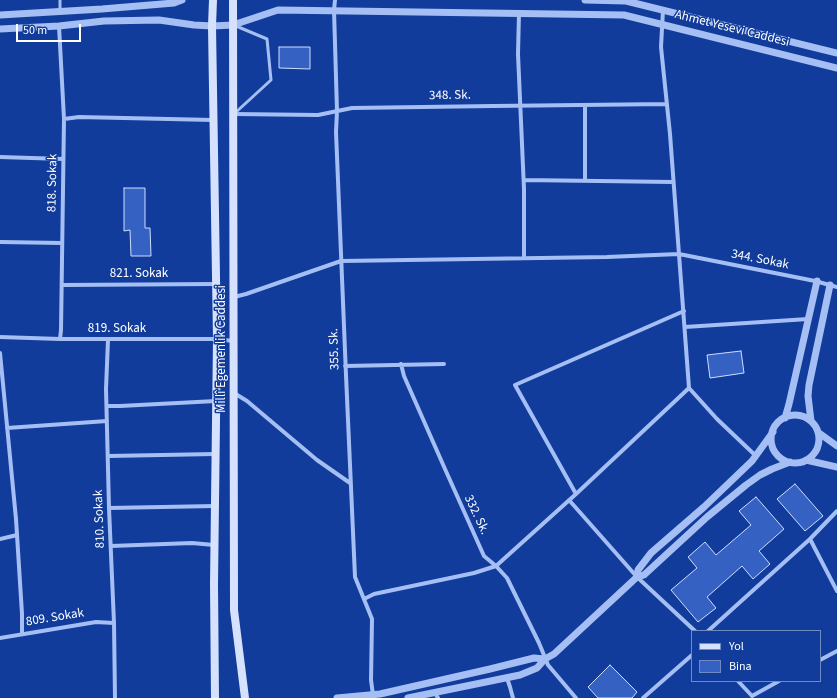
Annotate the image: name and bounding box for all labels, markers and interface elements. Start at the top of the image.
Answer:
street label: Ahmet Yesevi Caddesi [673,7,791,51]
scale bar [18,16,83,42]
text: 50 m [23,22,47,39]
street label: 348. Sk. [429,88,471,104]
street label: 818. Sokak [45,154,61,212]
street label: 344. Sokak [730,247,790,273]
street label: 821. Sokak [110,266,168,282]
street label: Millî Egemenlik Caddesi [214,285,230,413]
street label: 819. Sokak [88,321,146,337]
street label: 355. Sk. [326,328,344,370]
street label: 810. Sokak [91,489,109,549]
street label: 332. Sk. [460,493,492,537]
street label: 809. Sokak [25,606,85,630]
legend [691,630,821,682]
text: Yol [729,638,744,655]
text: Bina [729,658,752,675]

